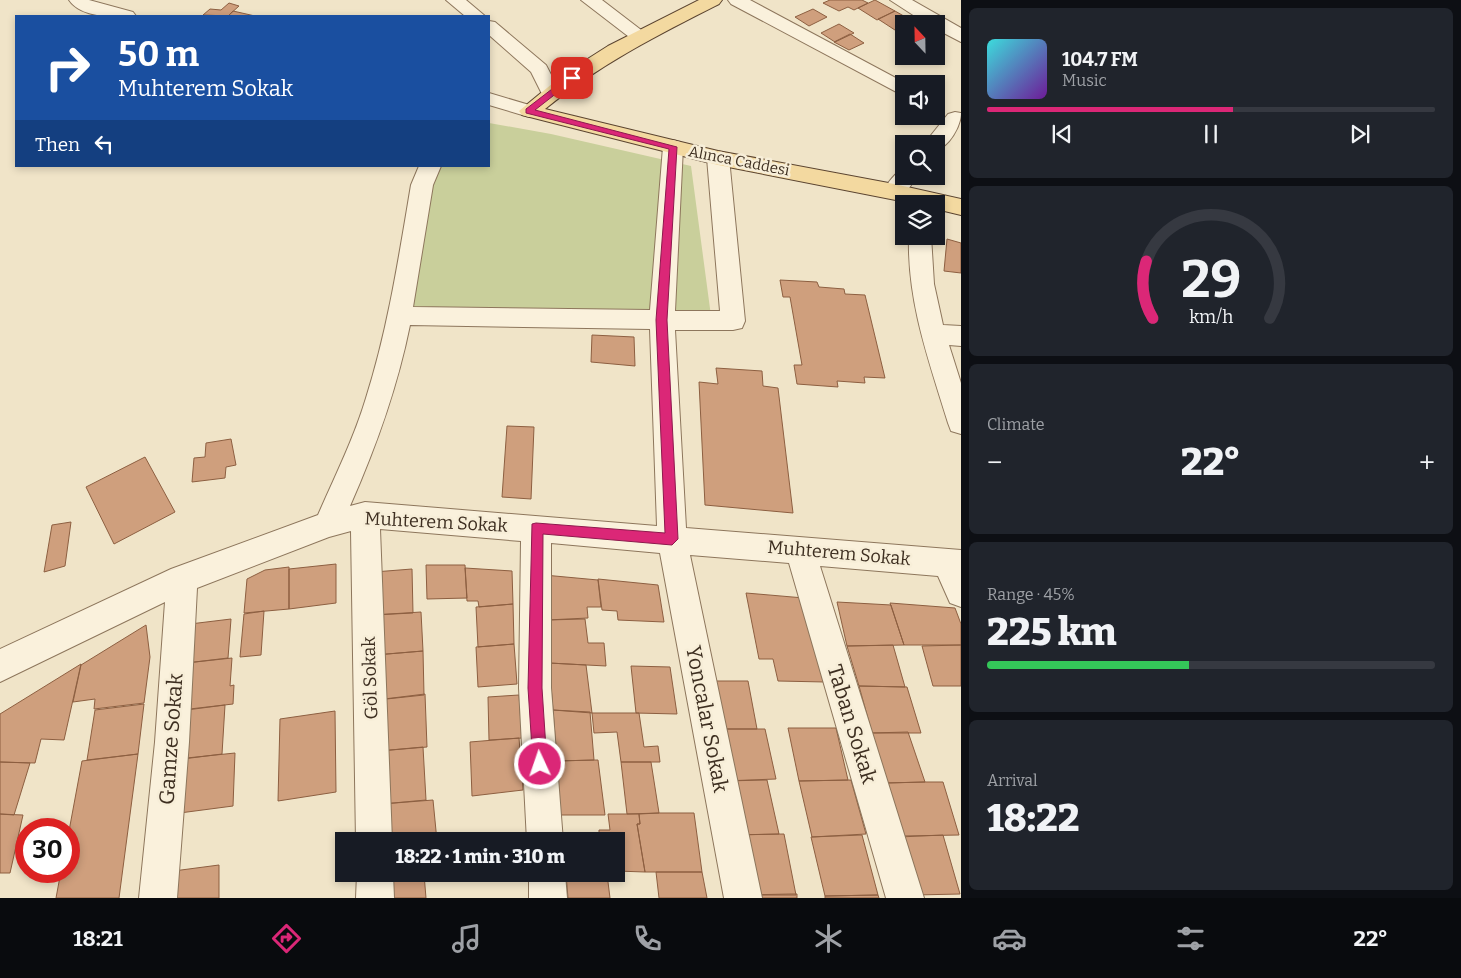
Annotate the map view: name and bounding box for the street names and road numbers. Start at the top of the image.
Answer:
street label: Alınca Caddesi [687,142,792,180]
street label: Muhterem Sokak [364,507,509,537]
street label: Muhterem Sokak [767,536,912,570]
street label: Göl Sokak [358,635,382,720]
street label: Yoncalar Sokak [680,643,734,795]
street label: Taban Sokak [822,661,882,787]
street label: Gamze Sokak [153,672,189,806]

